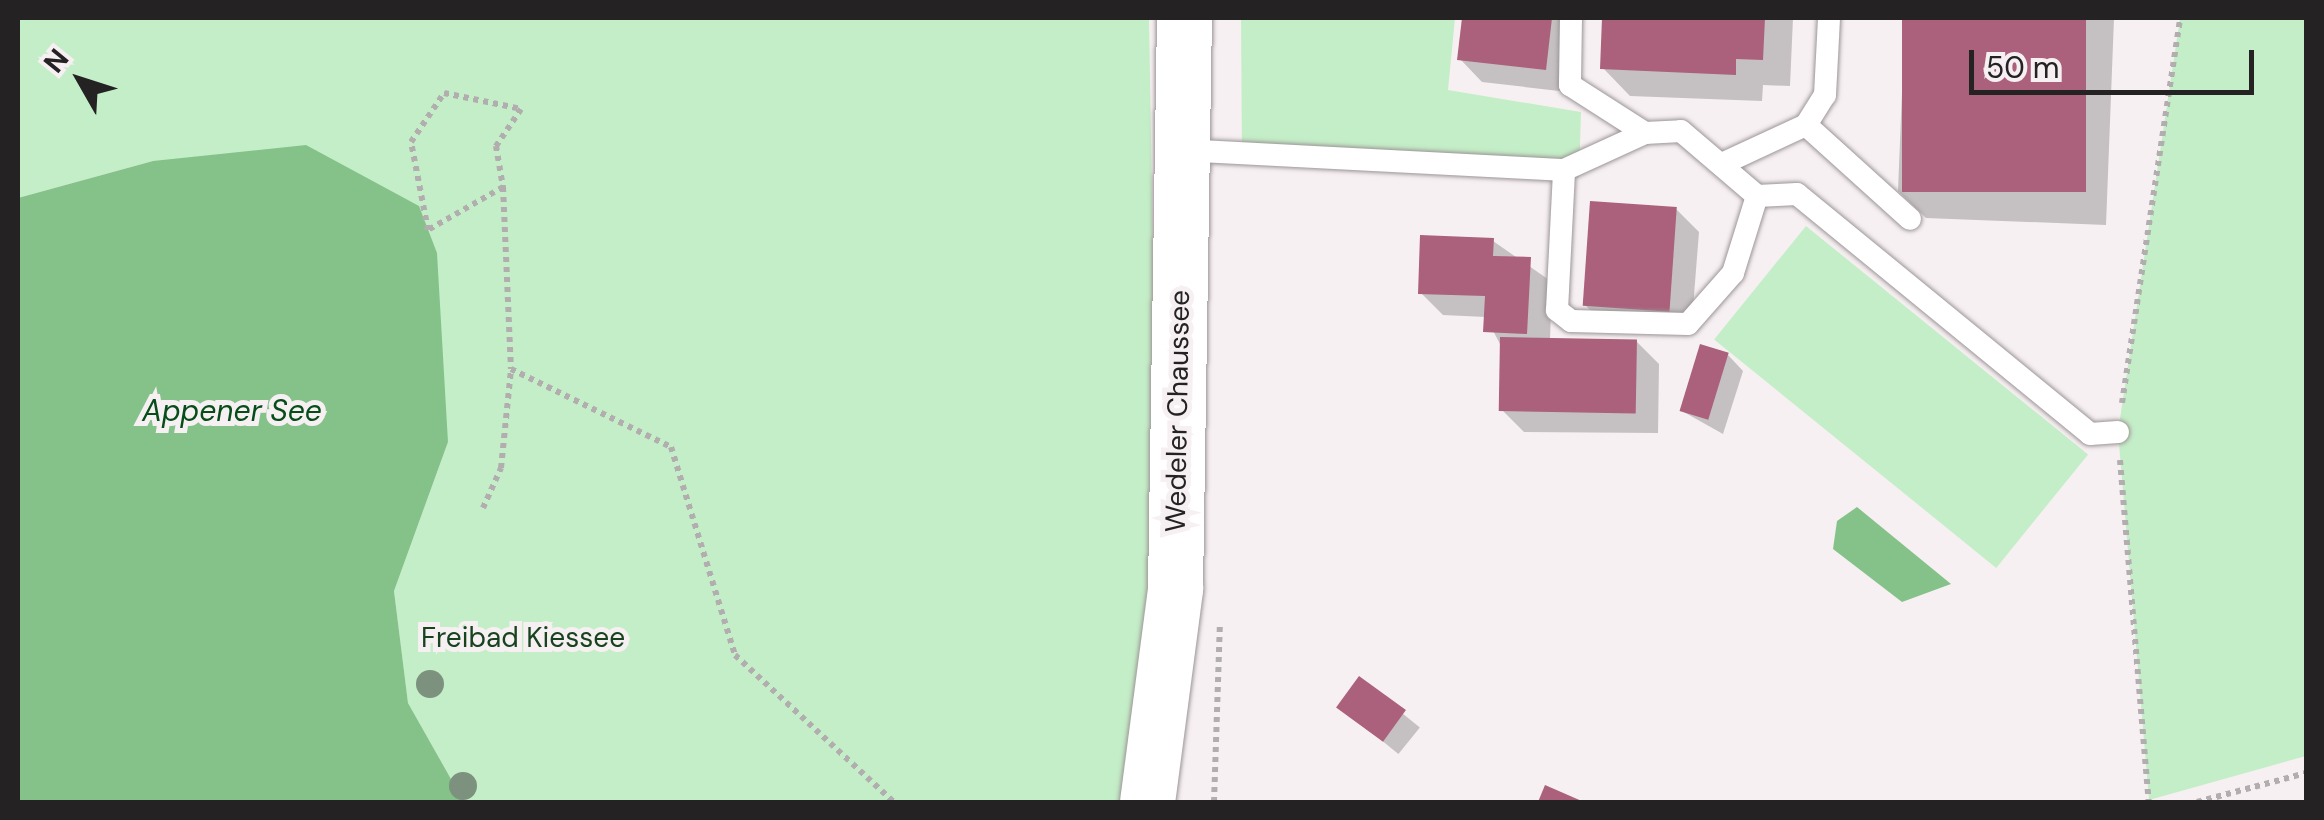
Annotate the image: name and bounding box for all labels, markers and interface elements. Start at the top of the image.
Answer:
north arrow [30,30,130,130]
scale bar [1974,30,2259,92]
text: N [35,41,77,80]
text: 50 m [1986,48,2060,87]
street label: Wedeler Chaussee [1159,290,1197,532]
water label: Appener See [142,393,322,429]
park label: Freibad Kiessee [421,621,625,655]

